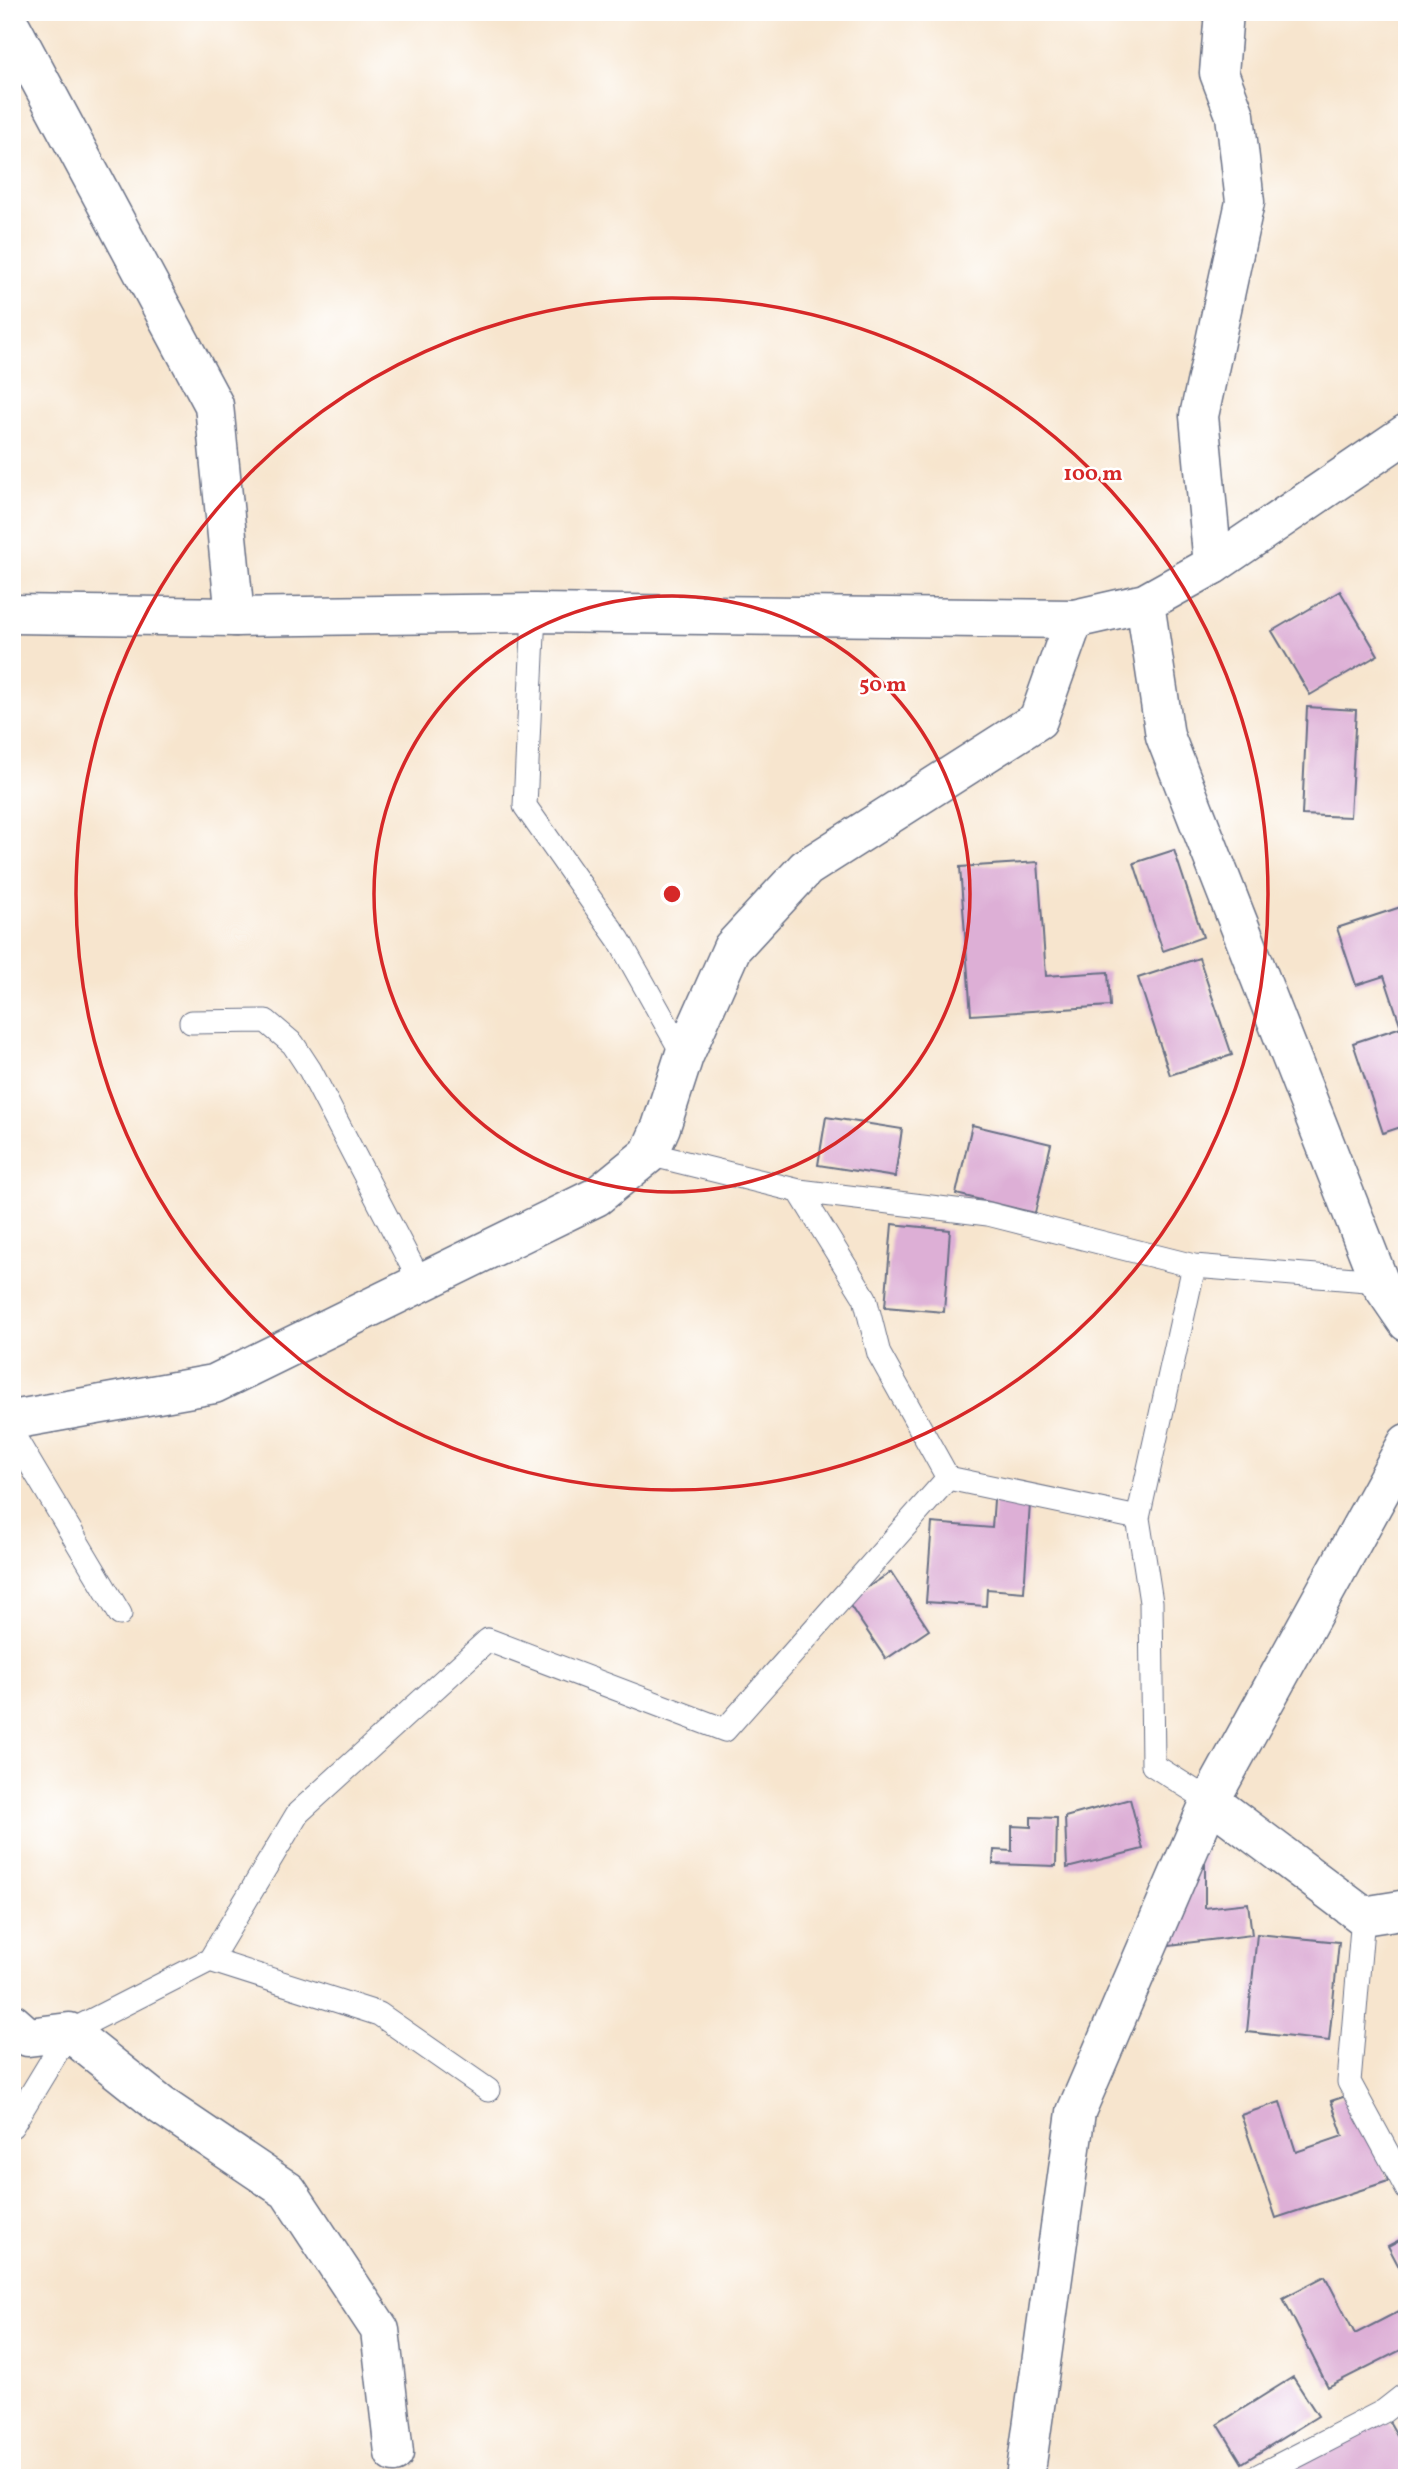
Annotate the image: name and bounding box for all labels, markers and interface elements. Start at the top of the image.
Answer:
text: 100 m [1063,460,1123,489]
text: 50 m [859,671,907,700]
centre of rings [660,882,684,906]

